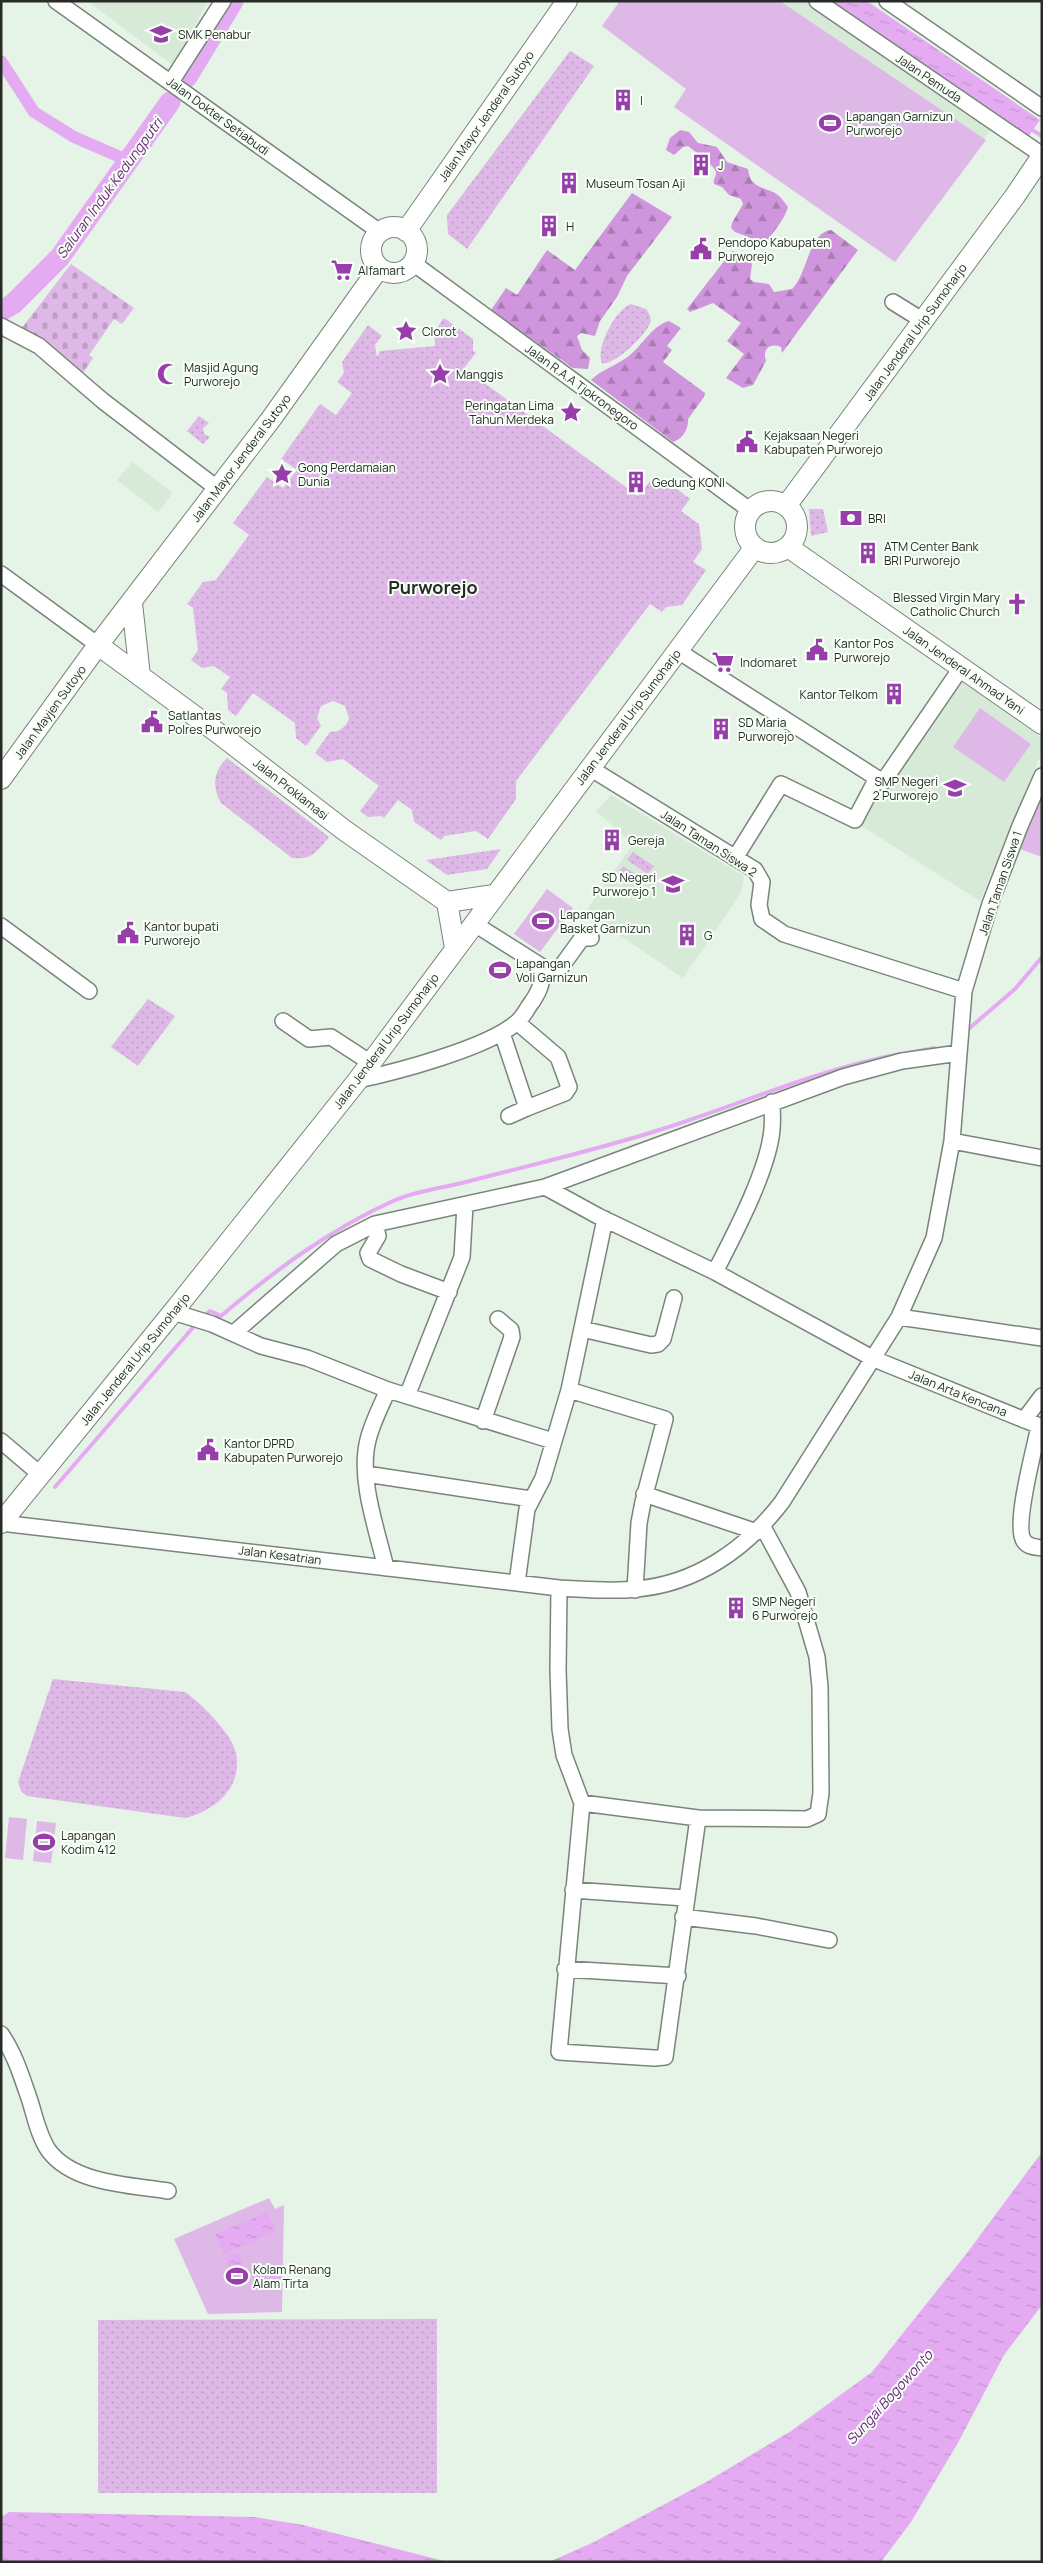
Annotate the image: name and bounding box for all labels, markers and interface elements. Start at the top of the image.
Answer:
school or university icon: SMK Penabur [148,21,174,47]
place label: SMK Penabur [178,26,252,43]
street label: Jalan Mayor Jenderal Sutoyo [434,47,538,185]
street label: Jalan Pemuda [893,50,965,106]
street label: Jalan Dokter Setiabudi [163,73,273,159]
building icon: I [610,87,636,113]
place label: I [640,92,643,109]
place label: Lapangan Garnizun Purworejo [846,108,953,139]
sports icon: Lapangan Garnizun Purworejo [817,110,843,136]
water label: Saluran Induk Kedungputri [52,113,167,262]
building icon: J [688,152,714,178]
place label: J [718,157,724,174]
building icon: Museum Tosan Aji [556,170,582,196]
place label: Museum Tosan Aji [586,175,685,192]
building icon: H [536,213,562,239]
place label: H [566,218,574,235]
place label: Pendopo Kabupaten Purworejo [718,234,830,265]
public building icon: Pendopo Kabupaten Purworejo [688,236,714,262]
supermarket icon: Alfamart [329,257,355,283]
street label: Jalan Jenderal Urip Sumoharjo [859,260,971,404]
place label: Alfamart [358,262,405,279]
place icon: Clorot [393,318,419,344]
place label: Clorot [422,323,457,340]
street label: Jalan R.A.A Tjokronegoro [522,340,642,434]
place label: Masjid Agung Purworejo [184,359,258,390]
mosque icon: Masjid Agung Purworejo [155,361,181,387]
place icon: Manggis [427,361,453,387]
place label: Manggis [456,366,503,383]
street label: Jalan Mayor Jenderal Sutoyo [187,390,295,526]
place label: Peringatan Lima Tahun Merdeka [465,397,554,428]
place icon: Peringatan Lima Tahun Merdeka [558,399,584,425]
place label: Kejaksaan Negeri Kabupaten Purworejo [764,427,883,458]
public building icon: Kejaksaan Negeri Kabupaten Purworejo [734,429,760,455]
place label: Gong Perdamaian Dunia [298,459,396,490]
place icon: Gong Perdamaian Dunia [269,461,295,487]
building icon: Gedung KONI [623,469,649,495]
place label: Gedung KONI [652,474,725,491]
bank icon: BRI [838,505,864,531]
place label: BRI [868,510,886,527]
place label: ATM Center Bank BRI Purworejo [884,538,980,569]
building icon: ATM Center Bank BRI Purworejo [855,540,881,566]
district label: Purworejo [388,575,478,599]
place label: Blessed Virgin Mary Catholic Church [893,589,1001,620]
church icon: Blessed Virgin Mary Catholic Church [1004,591,1030,617]
street label: Jalan Jenderal Ahmad Yani [900,622,1028,718]
place label: Kantor Pos Purworejo [834,635,894,666]
public building icon: Kantor Pos Purworejo [804,637,830,663]
street label: Jalan Jenderal Urip Sumoharjo [571,646,685,788]
supermarket icon: Indomaret [710,649,736,675]
place label: Indomaret [740,654,797,671]
street label: Jalan Mayjen Sutoyo [10,662,90,762]
building icon: Kantor Telkom [881,681,907,707]
place label: Kantor Telkom [800,686,878,703]
place label: Satlantas Polres Purworejo [168,707,261,738]
public building icon: Satlantas Polres Purworejo [139,709,165,735]
place label: SD Maria Purworejo [738,714,794,745]
building icon: SD Maria Purworejo [708,716,734,742]
street label: Jalan Proklamasi [250,754,332,824]
place label: SMP Negeri 2 Purworejo [873,773,938,804]
school or university icon: SMP Negeri 2 Purworejo [942,775,968,801]
street label: Jalan Taman Siswa 2 [658,805,761,881]
building icon: Gereja [599,827,625,853]
street label: Jalan Taman Siswa 1 [974,828,1026,938]
place label: Gereja [628,832,664,849]
place label: SD Negeri Purworejo 1 [593,869,656,900]
school or university icon: SD Negeri Purworejo 1 [660,871,686,897]
place label: Lapangan Basket Garnizun [560,906,650,937]
sports icon: Lapangan Basket Garnizun [530,908,556,934]
place label: Kantor bupati Purworejo [144,918,219,949]
public building icon: Kantor bupati Purworejo [115,920,141,946]
building icon: G [674,922,700,948]
place label: G [704,927,713,944]
place label: Lapangan Voli Garnizun [516,955,588,986]
sports icon: Lapangan Voli Garnizun [487,957,513,983]
street label: Jalan Jenderal Urip Sumoharjo [329,970,443,1112]
street label: Jalan Jenderal Urip Sumoharjo [76,1289,194,1429]
street label: Jalan Arta Kencana [906,1366,1010,1420]
place label: Kantor DPRD Kabupaten Purworejo [224,1435,343,1466]
public building icon: Kantor DPRD Kabupaten Purworejo [195,1437,221,1463]
street label: Jalan Kesatrian [237,1541,323,1569]
place label: SMP Negeri 6 Purworejo [752,1593,818,1624]
building icon: SMP Negeri 6 Purworejo [723,1595,749,1621]
place label: Lapangan Kodim 412 [61,1827,116,1858]
sports icon: Lapangan Kodim 412 [31,1829,57,1855]
place label: Kolam Renang Alam Tirta [253,2261,331,2292]
sports icon: Kolam Renang Alam Tirta [224,2263,250,2289]
water label: Sungai Bogowonto [841,2345,937,2448]

